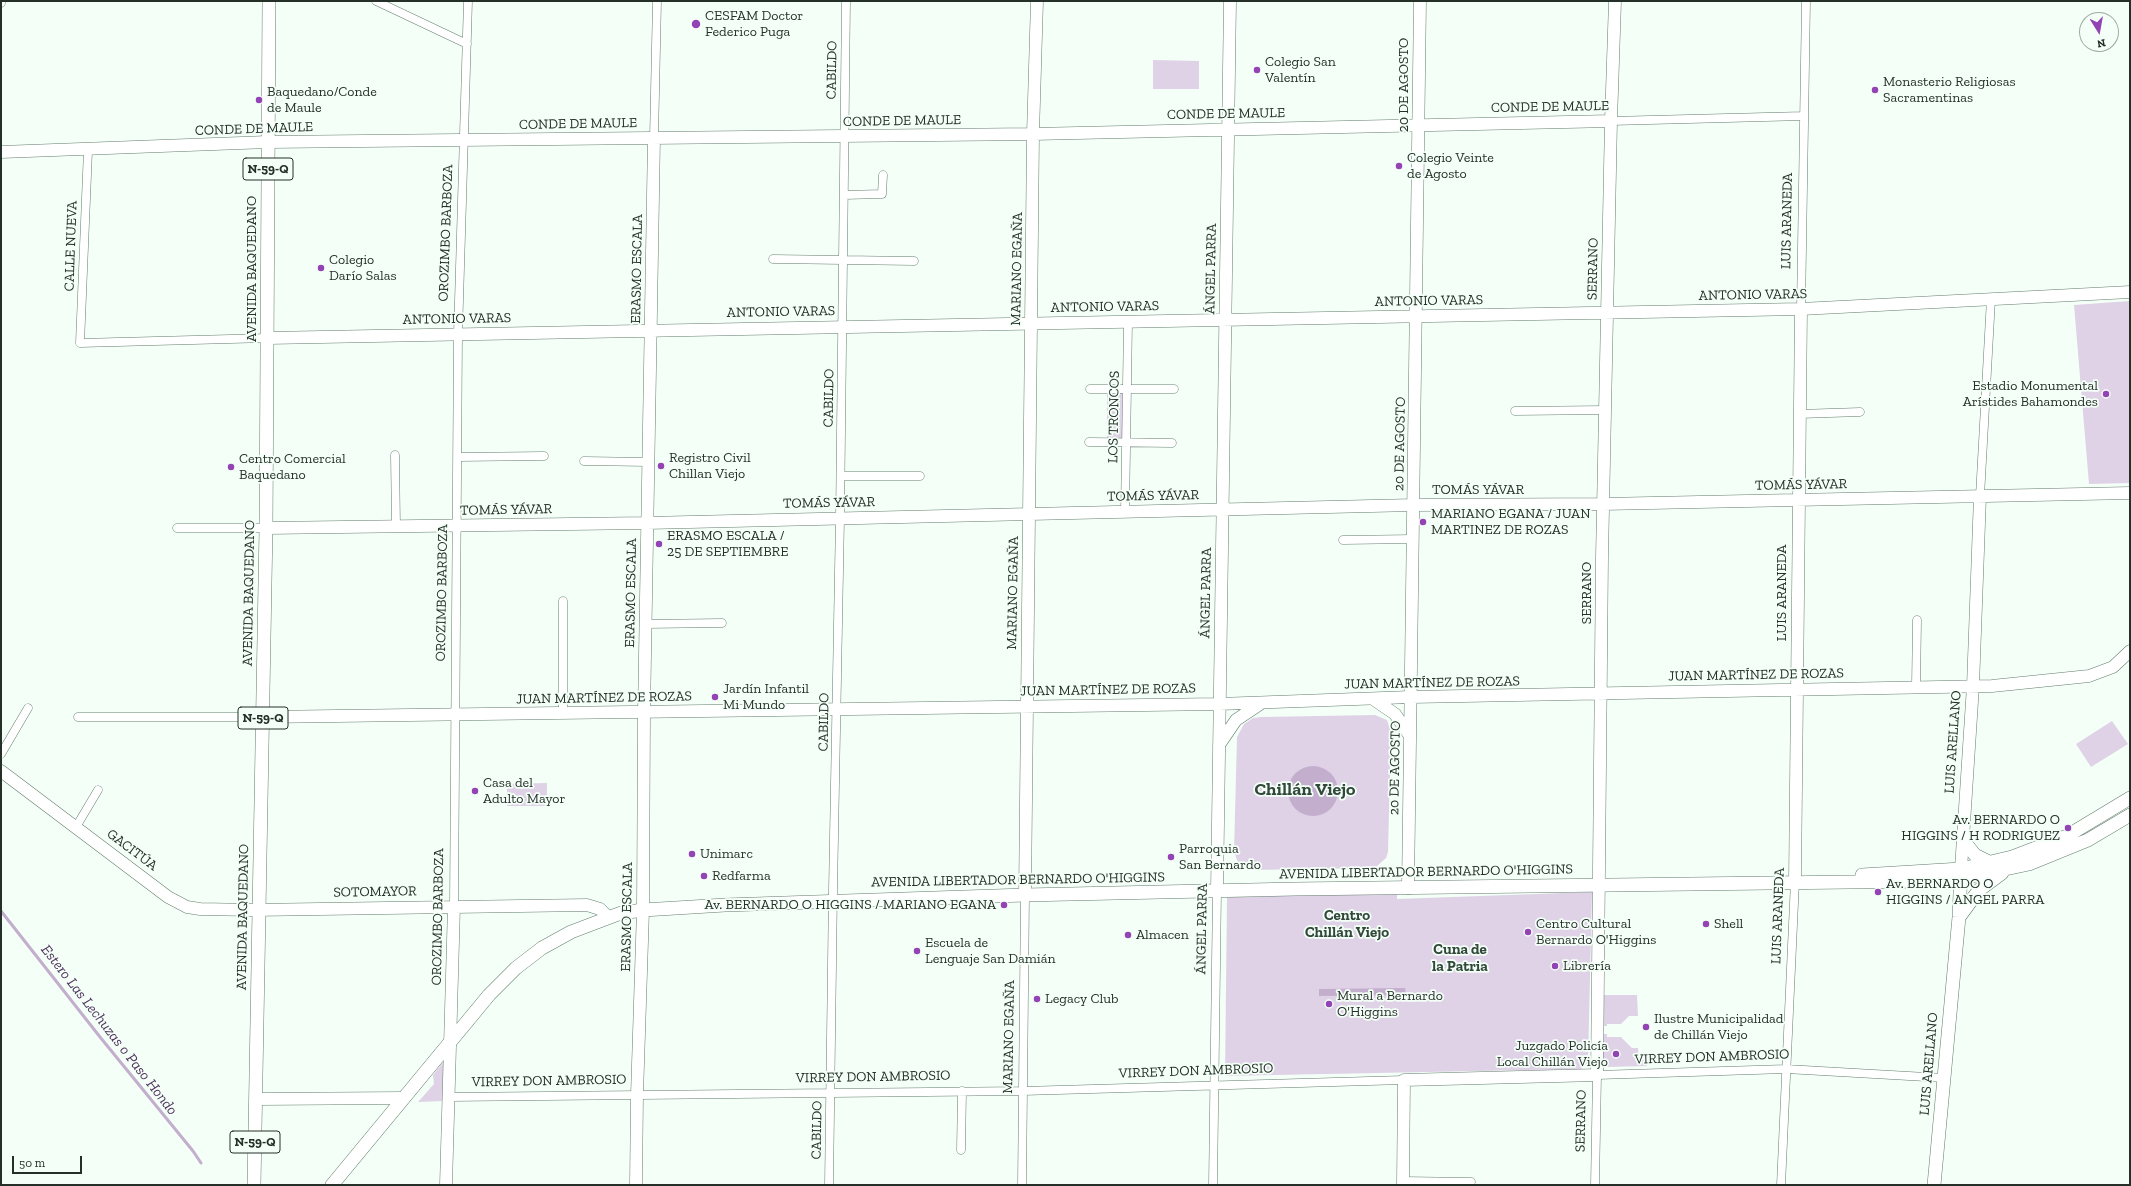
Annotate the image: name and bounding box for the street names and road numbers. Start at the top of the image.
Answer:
street label: 20 DE AGOSTO [1396,38,1412,132]
street label: CABILDO [823,40,841,100]
street label: CONDE DE MAULE [1491,98,1609,116]
street label: CONDE DE MAULE [1167,105,1285,123]
street label: CONDE DE MAULE [843,112,961,130]
street label: CONDE DE MAULE [519,115,637,133]
street label: CONDE DE MAULE [195,119,313,139]
road number: N-59-Q [243,158,293,180]
street label: OROZIMBO BARBOZA [435,164,457,302]
street label: LUIS ARANEDA [1778,173,1796,269]
street label: AVENIDA BAQUEDANO [244,196,260,342]
street label: CALLE NUEVA [61,200,81,292]
street label: MARIANO EGAÑA [1008,212,1026,326]
street label: ERASMO ESCALA [628,214,646,324]
street label: ÁNGEL PARRA [1202,224,1220,314]
street label: SERRANO [1584,238,1602,300]
street label: ANTONIO VARAS [1699,286,1807,304]
street label: ANTONIO VARAS [1375,292,1483,310]
street label: ANTONIO VARAS [1051,298,1159,316]
street label: ANTONIO VARAS [727,303,835,321]
street label: ANTONIO VARAS [403,310,511,328]
street label: CABILDO [820,368,838,428]
street label: LOS TRONCOS [1105,371,1123,463]
street label: 20 DE AGOSTO [1391,397,1409,491]
street label: TOMÁS YÁVAR [1755,476,1847,494]
street label: TOMÁS YÁVAR [1432,482,1524,498]
street label: TOMÁS YÁVAR [1107,487,1199,505]
street label: TOMÁS YÁVAR [783,494,875,512]
street label: TOMÁS YÁVAR [460,501,552,519]
street label: AVENIDA BAQUEDANO [239,520,259,666]
street label: OROZIMBO BARBOZA [432,524,452,662]
street label: MARIANO EGAÑA [1004,536,1022,650]
street label: ERASMO ESCALA [622,538,640,648]
street label: LUIS ARANEDA [1774,545,1790,641]
street label: ÁNGEL PARRA [1197,548,1215,638]
street label: SERRANO [1579,562,1595,624]
street label: JUAN MARTÍNEZ DE ROZAS [1668,665,1844,685]
street label: JUAN MARTÍNEZ DE ROZAS [1344,673,1520,693]
street label: JUAN MARTÍNEZ DE ROZAS [1020,680,1196,700]
street label: JUAN MARTÍNEZ DE ROZAS [516,688,692,708]
street label: LUIS ARELLANO [1941,690,1965,794]
street label: CABILDO [815,692,833,752]
road number: N-59-Q [238,707,288,729]
street label: 20 DE AGOSTO [1386,721,1404,815]
street label: GACITÚA [103,826,161,874]
street label: AVENIDA BAQUEDANO [233,844,253,990]
street label: OROZIMBO BARBOZA [428,848,448,986]
street label: AVENIDA LIBERTADOR BERNARDO O'HIGGINS [1279,861,1573,883]
street label: ERASMO ESCALA [618,862,636,972]
street label: LUIS ARANEDA [1768,868,1788,964]
street label: AVENIDA LIBERTADOR BERNARDO O'HIGGINS [871,869,1165,891]
street label: SOTOMAYOR [333,883,417,901]
street label: ÁNGEL PARRA [1193,884,1211,974]
street label: MARIANO EGAÑA [1000,980,1018,1094]
street label: LUIS ARELLANO [1916,1012,1942,1116]
street label: VIRREY DON AMBROSIO [1634,1046,1790,1068]
street label: VIRREY DON AMBROSIO [1118,1060,1274,1082]
street label: VIRREY DON AMBROSIO [795,1067,951,1087]
street label: VIRREY DON AMBROSIO [471,1071,627,1091]
street label: SERRANO [1572,1090,1590,1152]
street label: CABILDO [808,1100,826,1160]
road number: N-59-Q [230,1131,280,1153]

